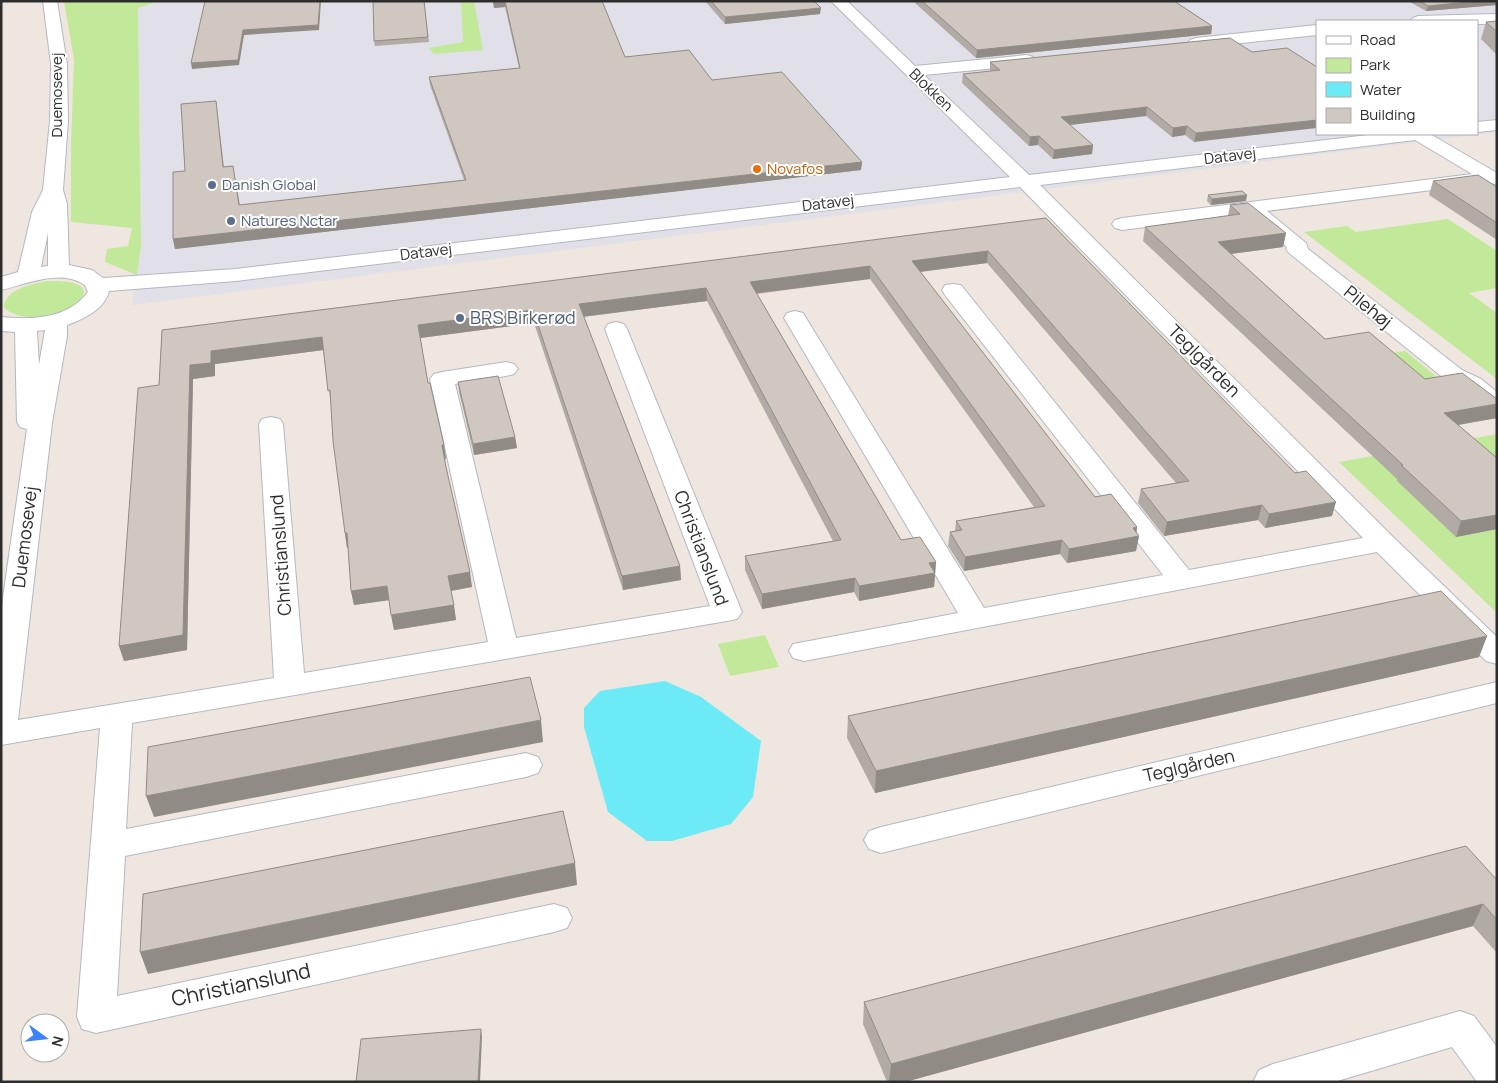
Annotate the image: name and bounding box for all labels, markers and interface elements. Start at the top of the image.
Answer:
legend [1316,20,1478,135]
text: Road [1360,29,1396,50]
street label: Duemosevej [46,52,67,138]
text: Park [1360,54,1390,75]
street label: Blokken [905,63,958,116]
text: Water [1360,79,1402,100]
text: Building [1360,104,1415,125]
street label: Datavej [1203,142,1257,169]
place label: Novafos [767,158,823,179]
marker: Novafos [751,163,763,175]
place label: Danish Global [222,174,316,195]
marker: Danish Global [206,179,218,191]
street label: Datavej [801,189,855,216]
place label: Natures Nctar [241,210,338,231]
marker: Natures Nctar [225,215,237,227]
street label: Datavej [399,238,453,265]
street label: Pilehøj [1339,279,1398,333]
place label: BRS Birkerød [470,305,576,329]
marker: BRS Birkerød [454,312,466,324]
street label: Teglgården [1163,319,1246,402]
street label: Duemosevej [6,485,42,589]
street label: Christianslund [669,487,735,609]
street label: Christianslund [264,494,296,616]
street label: Teglgården [1141,743,1237,787]
street label: Christianslund [169,956,313,1012]
north arrow [20,1013,70,1063]
text: N [48,1034,69,1049]

